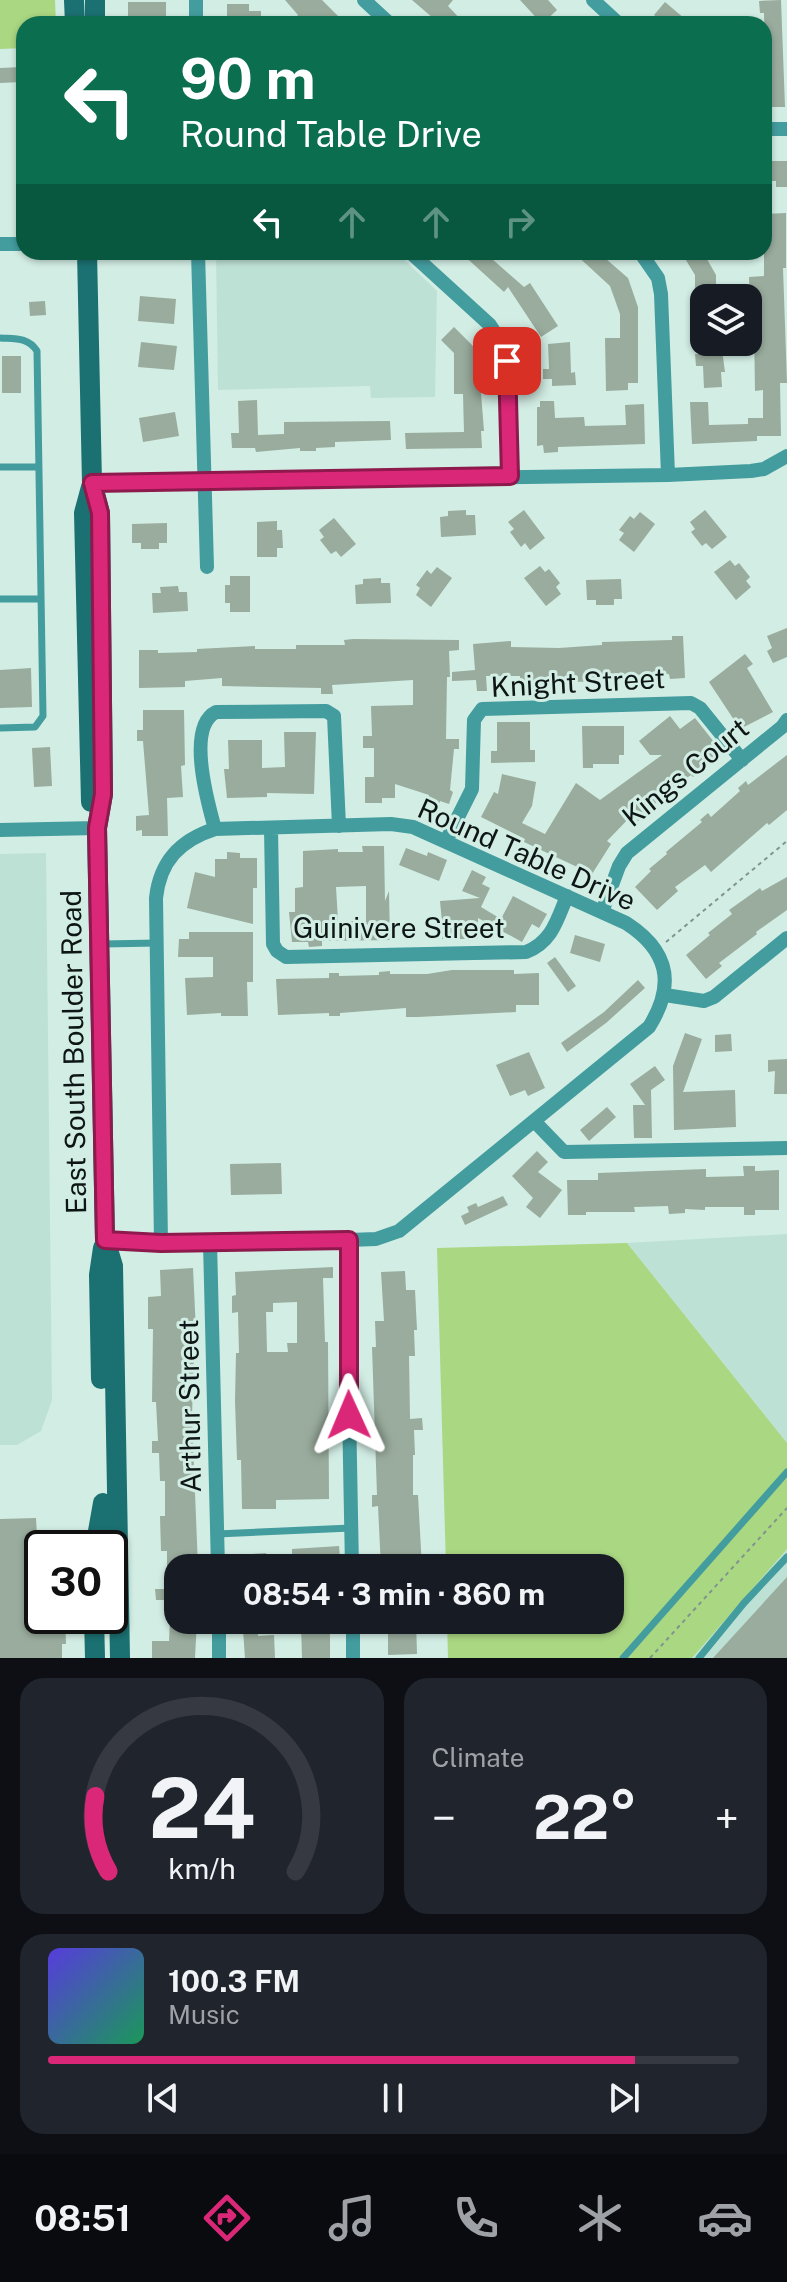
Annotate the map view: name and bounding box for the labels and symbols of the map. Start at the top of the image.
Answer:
pin [473,327,541,395]
street label: Knight Street [490,661,666,703]
street label: Kings Court [615,711,755,833]
street label: Round Table Drive [413,791,641,917]
street label: East South Boulder Road [54,890,92,1214]
street label: Guinivere Street [293,911,505,944]
street label: Arthur Street [171,1319,207,1493]
position arrow [307,1373,391,1457]
speed limit sign: 30 [24,1530,128,1634]

